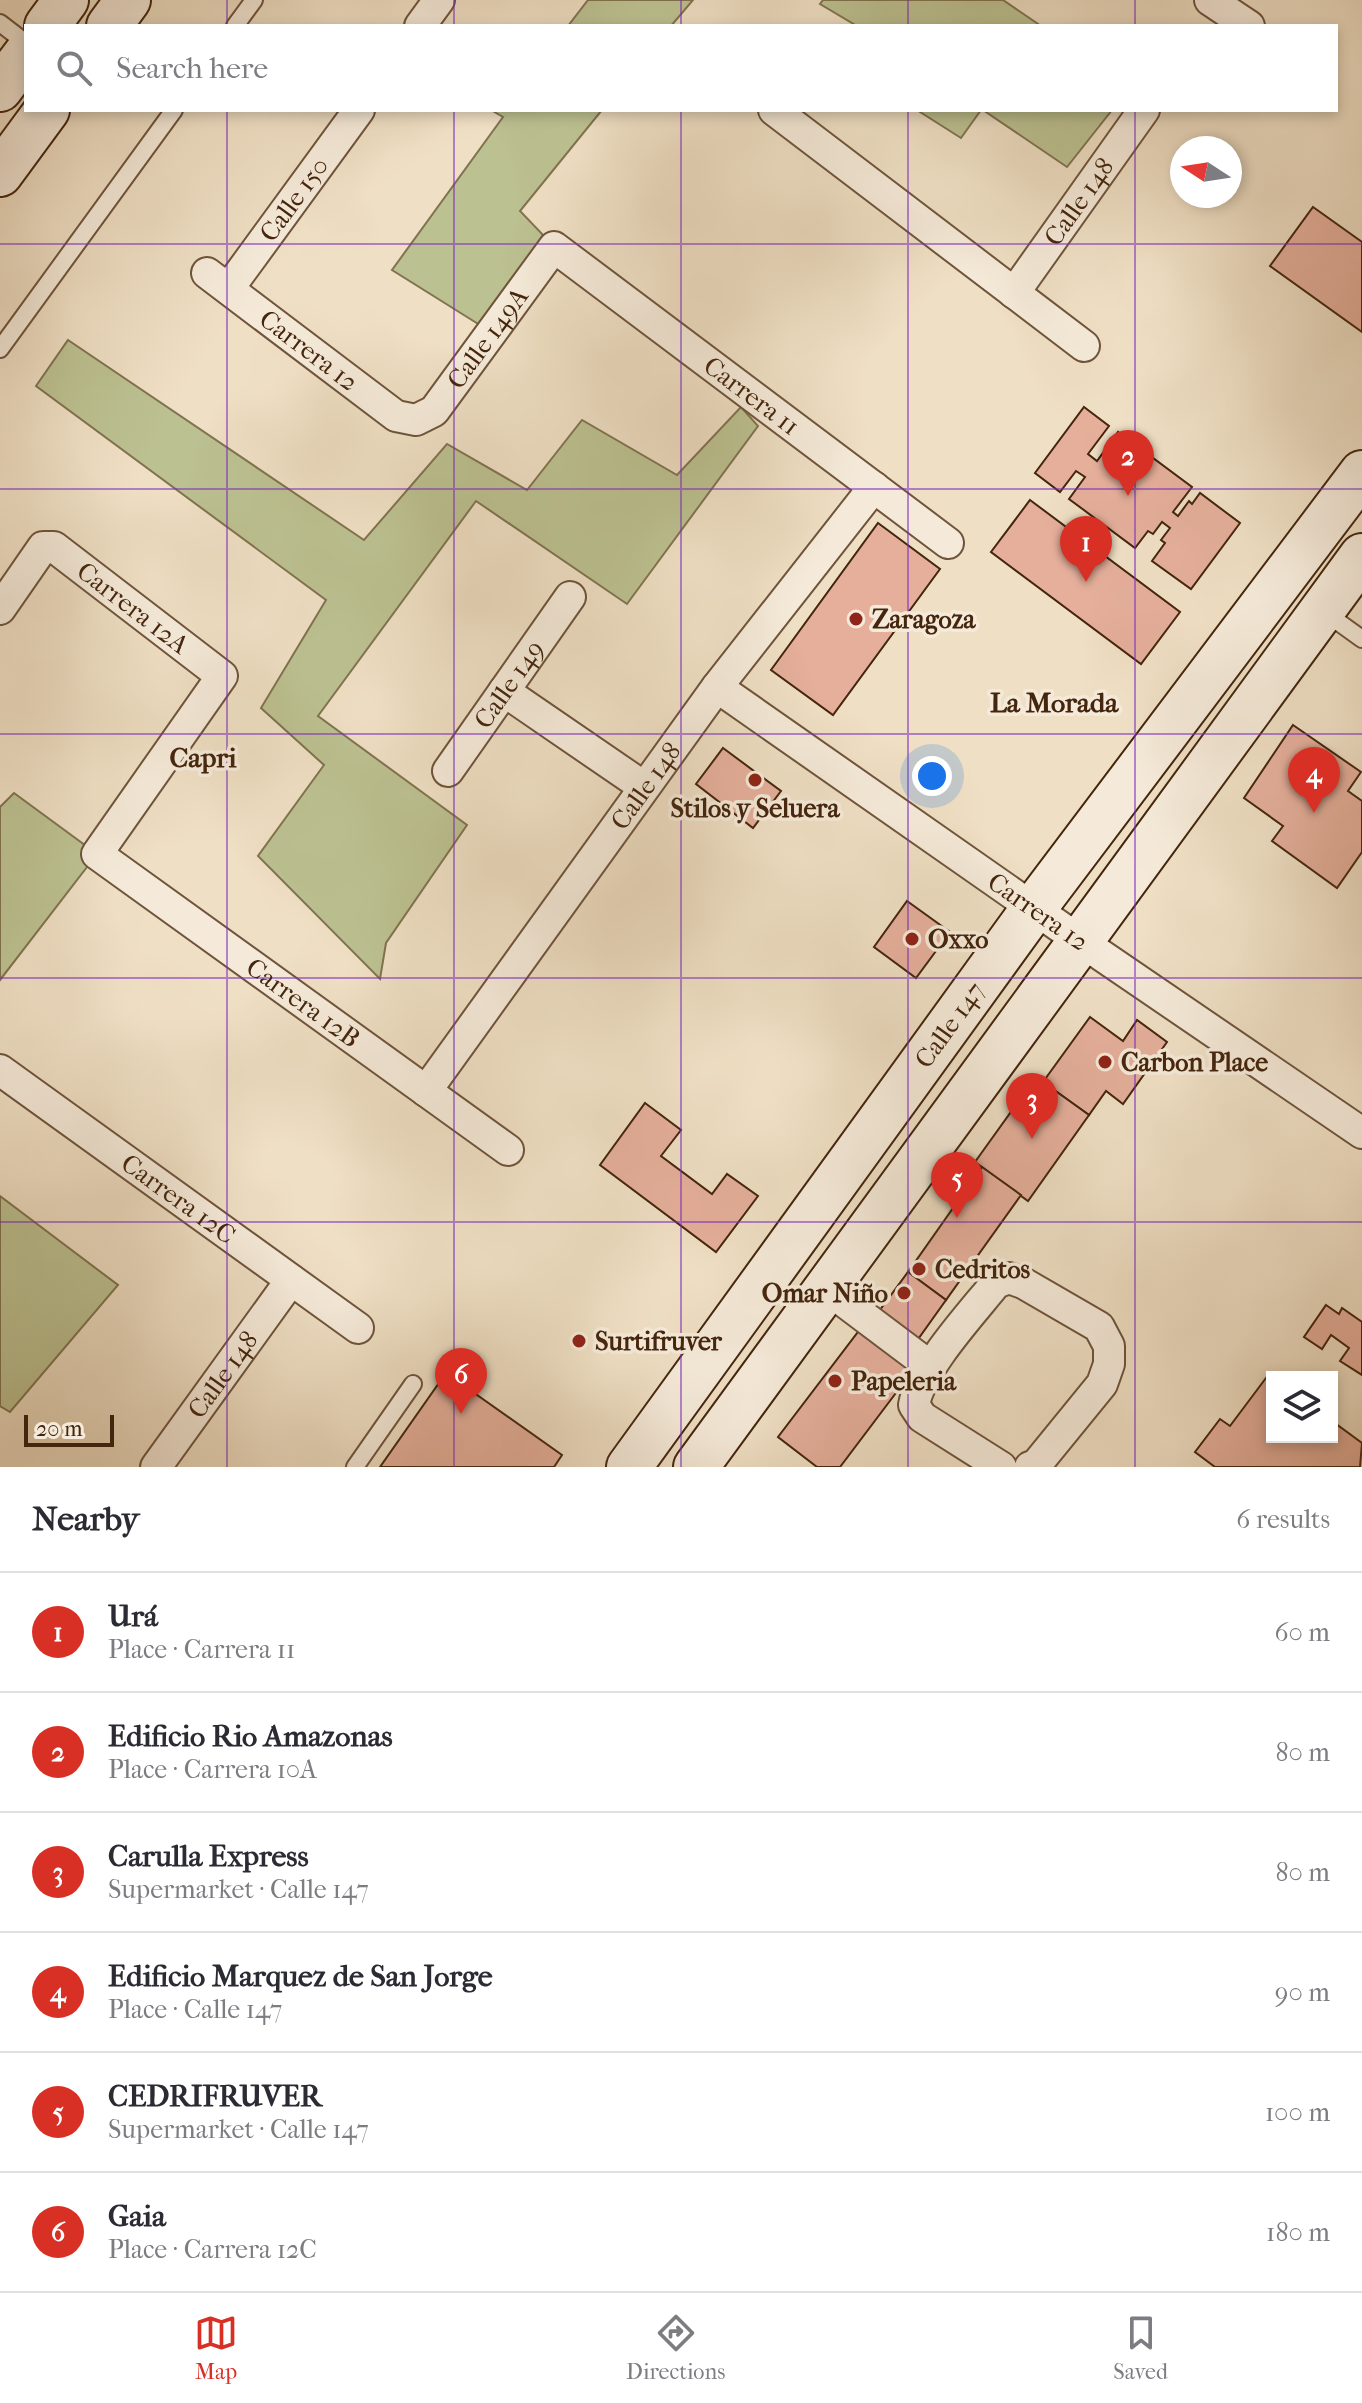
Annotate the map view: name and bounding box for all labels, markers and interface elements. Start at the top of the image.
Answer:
search box [24,24,1338,112]
icon: search [52,46,96,90]
text: Search here [116,51,268,86]
north arrow [1170,136,1242,208]
street label: Calle 150 [253,151,335,247]
street label: Calle 148 [1037,152,1120,251]
street label: Calle 149A [440,281,535,394]
street label: Carrera 12 [254,303,365,398]
street label: Carrera 11 [698,350,806,441]
pin: 2 [1102,430,1154,496]
pin: 1 [1060,516,1112,582]
street label: Carrera 12A [71,555,196,661]
place label: Zaragoza [872,604,976,635]
marker: Zaragoza [847,610,865,628]
street label: Calle 149 [467,634,550,734]
district label: La Morada [990,686,1119,719]
street label: Calle 148 [604,736,688,836]
district label: Capri [169,741,237,774]
pin: 4 [1288,747,1340,813]
your location [912,756,952,796]
marker: Stilos y Seluera [746,771,764,789]
place label: Stilos y Seluera [671,793,840,824]
street label: Carrera 12 [982,866,1095,957]
place label: Oxxo [928,924,988,955]
marker: Oxxo [903,930,921,948]
street label: Carrera 12B [240,951,366,1054]
street label: Calle 147 [908,976,991,1074]
place label: Carbon Place [1121,1047,1268,1078]
marker: Carbon Place [1096,1053,1114,1071]
pin: 3 [1006,1073,1058,1139]
street label: Carrera 12C [115,1147,242,1250]
pin: 5 [931,1152,983,1218]
place label: Cedritos [935,1254,1031,1285]
marker: Cedritos [910,1260,928,1278]
place label: Omar Niño [762,1278,888,1309]
marker: Omar Niño [895,1284,913,1302]
street label: Calle 148 [181,1325,265,1424]
place label: Surtifruver [595,1326,723,1357]
marker: Surtifruver [570,1332,588,1350]
pin: 6 [435,1348,487,1414]
place label: Papeleria [851,1366,957,1397]
map controls [1266,1371,1338,1443]
button: layers [1266,1371,1338,1443]
marker: Papeleria [826,1372,844,1390]
scale bar [24,1411,114,1447]
text: 20 m [36,1416,82,1442]
text: Nearby [32,1499,139,1539]
text: 6 results [1236,1504,1330,1535]
text: Urá [108,1599,158,1634]
text: 1 [53,1617,63,1648]
text: 60 m [1274,1617,1330,1648]
text: Place · Carrera 11 [108,1634,295,1665]
text: Edificio Rio Amazonas [108,1719,393,1754]
text: 2 [51,1737,65,1768]
text: 80 m [1275,1737,1330,1768]
text: Place · Carrera 10A [108,1754,317,1785]
text: Carulla Express [108,1839,308,1874]
text: 3 [53,1857,63,1888]
text: 80 m [1275,1857,1330,1888]
text: Supermarket · Calle 147 [108,1874,369,1905]
text: Edificio Marquez de San Jorge [108,1959,493,1994]
text: 4 [50,1977,66,2008]
text: 90 m [1275,1977,1330,2008]
text: Place · Calle 147 [108,1994,282,2025]
text: CEDRIFRUVER [108,2079,322,2114]
text: 5 [52,2097,64,2128]
text: 100 m [1265,2097,1330,2128]
text: Supermarket · Calle 147 [108,2114,369,2145]
text: Gaia [108,2199,166,2234]
text: 6 [51,2217,65,2248]
text: 180 m [1266,2217,1330,2248]
text: Place · Carrera 12C [108,2234,317,2265]
tab: Map [194,2311,238,2385]
tab: Directions [626,2311,725,2385]
tab: Saved [1113,2311,1168,2385]

